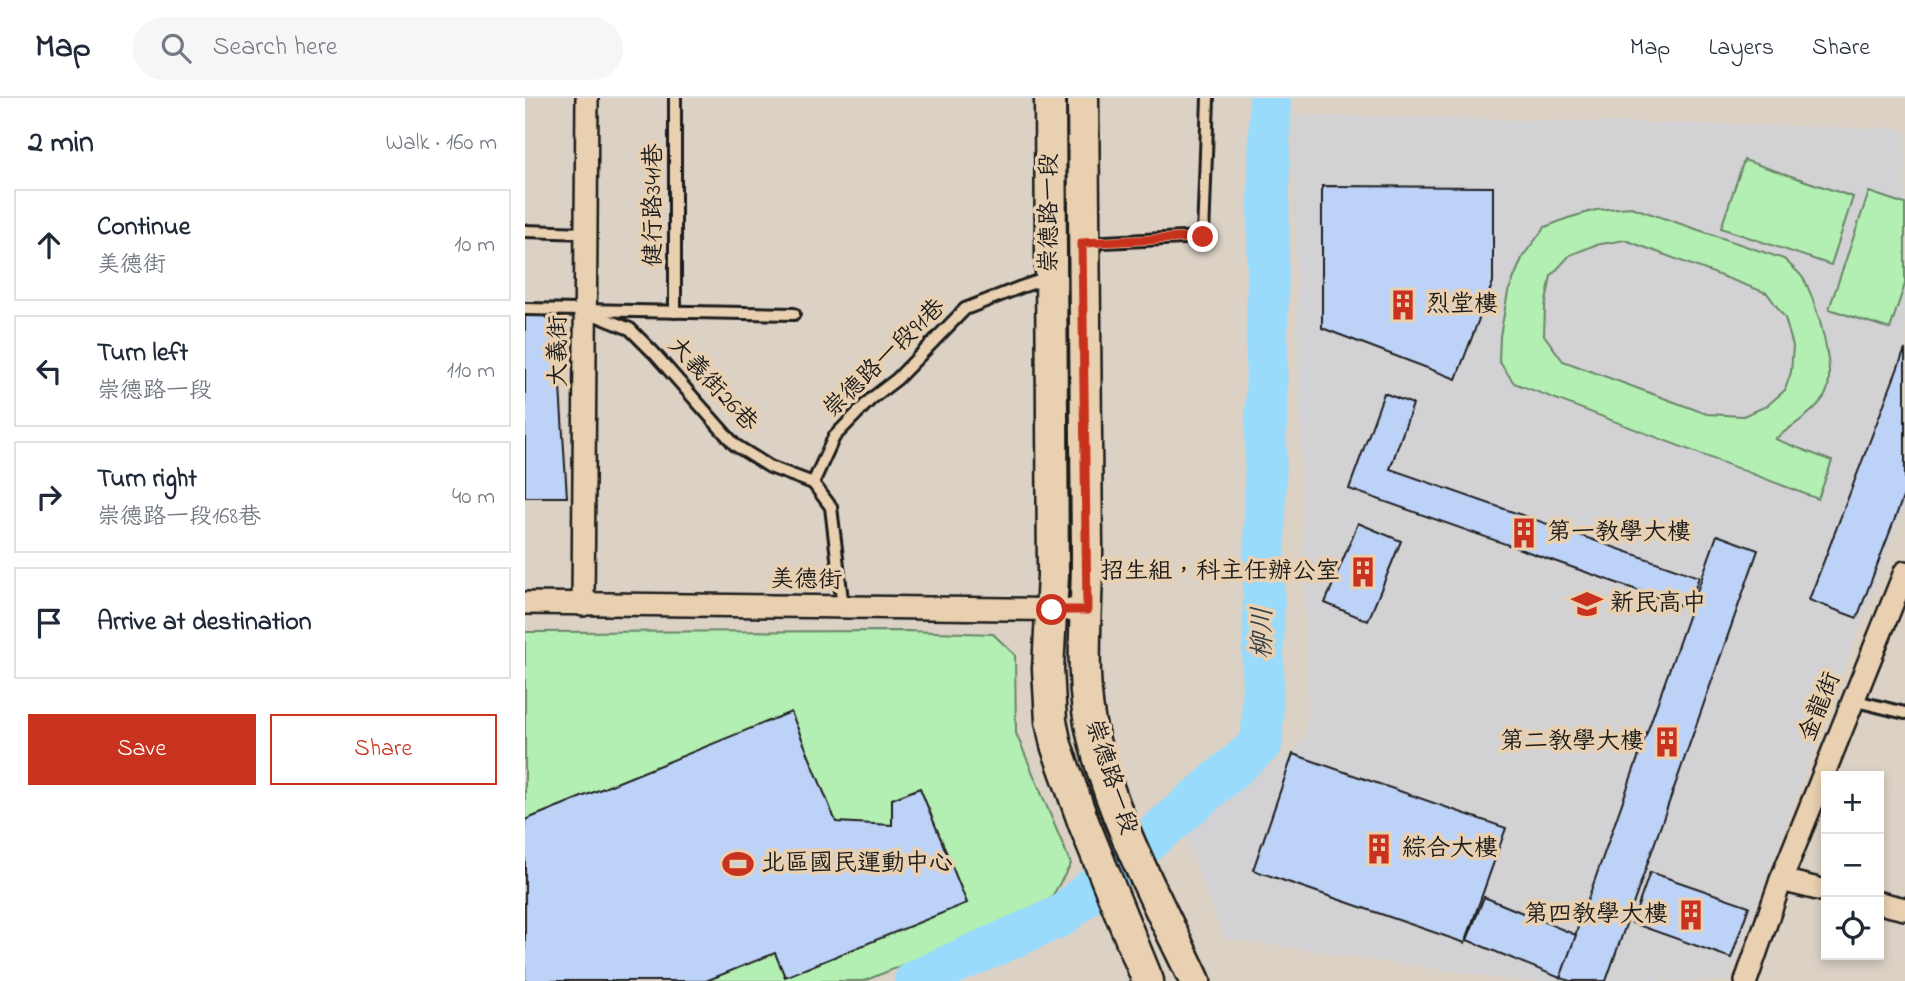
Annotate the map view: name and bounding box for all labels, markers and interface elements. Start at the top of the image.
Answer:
search box [133,17,623,80]
text: Map [35,24,91,72]
icon: search [157,29,195,67]
text: Search here [213,29,337,67]
text: Map [1630,31,1670,66]
text: Layers [1708,31,1774,66]
text: Share [1812,31,1870,66]
text: 2 min [28,122,94,166]
text: Walk · 160 m [385,127,497,160]
street label: 健行路341巷 [637,143,672,267]
street label: 崇德路一段 [1033,153,1068,273]
text: Continue [97,209,190,247]
route end [1187,221,1218,252]
icon: ahead [30,226,68,264]
text: 10 m [454,229,495,262]
text: 美德街 [97,249,166,282]
building icon: 烈堂樓 [1386,288,1420,322]
place label: 烈堂樓 [1426,288,1498,323]
street label: 崇德路一段91巷 [816,291,954,427]
street label: 大義街 [542,315,577,387]
street label: 大義街26巷 [659,330,765,440]
text: Turn left [97,335,188,373]
icon: left [30,352,68,390]
text: 110 m [447,355,495,388]
text: 崇德路一段 [97,375,212,408]
text: Turn right [97,461,197,499]
icon: right [30,478,68,516]
text: 40 m [452,481,495,514]
text: 崇德路一段168巷 [97,501,261,534]
building icon: 第一教學大樓 [1507,516,1541,550]
place label: 第一教學大樓 [1547,516,1691,551]
place label: 招生組，科主任辦公室 [1100,555,1340,590]
building icon: 招生組，科主任辦公室 [1346,555,1380,589]
street label: 美德街 [770,563,842,599]
school or university icon: 新民高中 [1570,587,1604,621]
place label: 新民高中 [1610,587,1706,622]
route start [1036,594,1067,625]
icon: arrive [30,604,68,642]
text: Arrive at destination [97,604,312,642]
water label: 柳川 [1245,606,1283,659]
street label: 金龍街 [1791,667,1851,747]
button: Save [28,714,256,785]
button: Share [270,714,497,785]
street label: 崇德路一段 [1075,715,1145,839]
place label: 第二教學大樓 [1500,725,1644,760]
building icon: 第二教學大樓 [1650,725,1684,759]
map controls [1821,771,1884,960]
button: + [1821,771,1884,834]
building icon: 綜合大樓 [1362,832,1396,866]
place label: 綜合大樓 [1402,832,1498,867]
button: − [1821,834,1884,897]
sports icon: 北區國民運動中心 [721,847,755,881]
place label: 北區國民運動中心 [761,847,953,882]
button: locate [1821,897,1884,960]
place label: 第四教學大樓 [1524,898,1668,933]
building icon: 第四教學大樓 [1674,898,1708,932]

